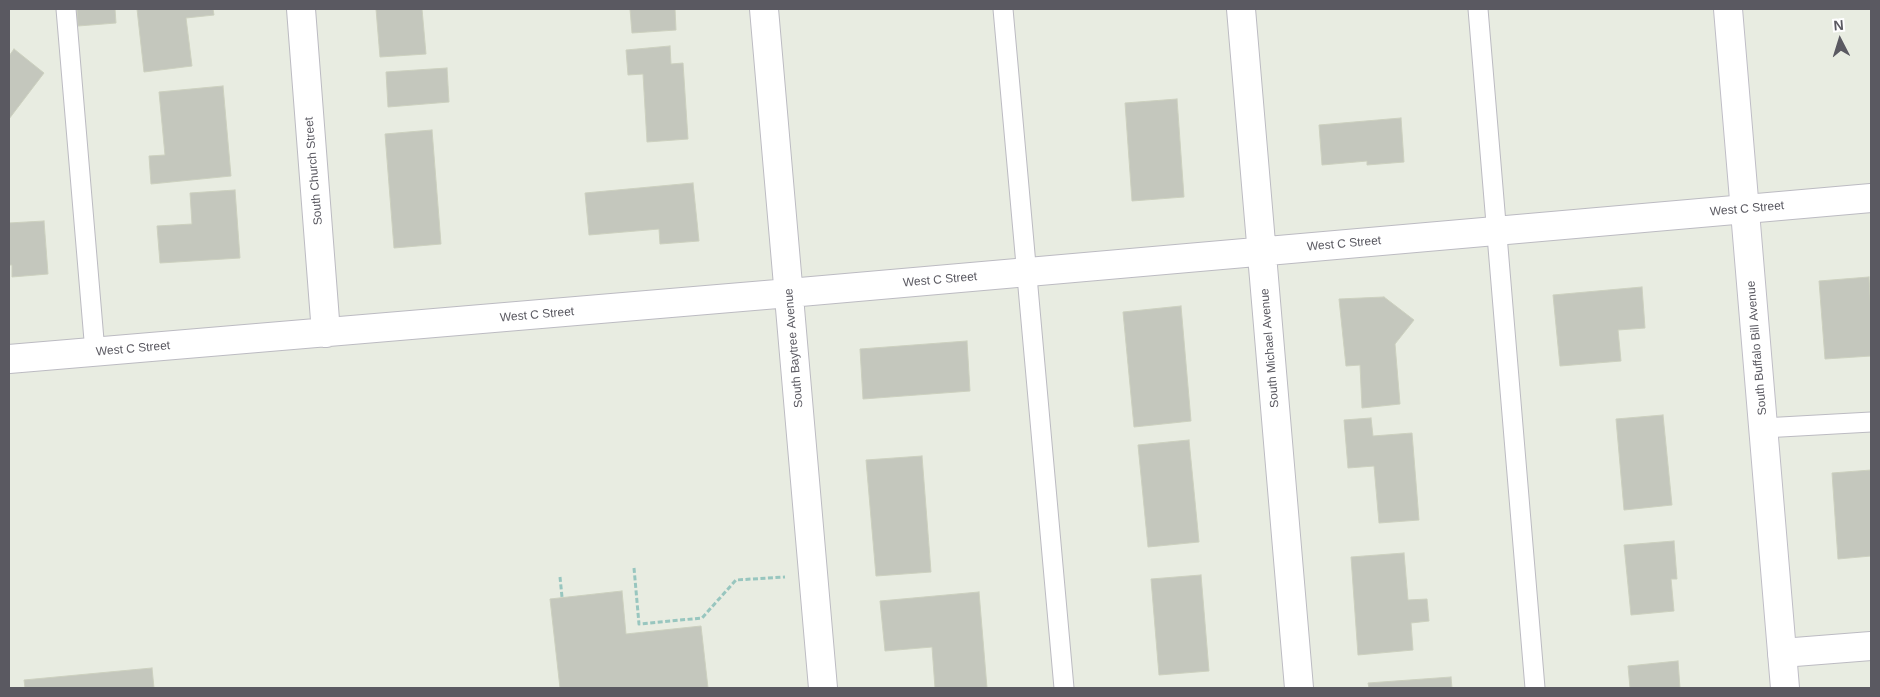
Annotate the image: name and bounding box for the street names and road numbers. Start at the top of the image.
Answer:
street label: South Church Street [302,116,326,226]
street label: West C Street [1709,199,1785,219]
street label: West C Street [1306,234,1382,254]
street label: West C Street [902,270,978,290]
street label: South Buffalo Bill Avenue [1744,280,1770,416]
street label: South Baytree Avenue [782,288,806,408]
street label: South Michael Avenue [1258,288,1282,408]
street label: West C Street [499,305,575,325]
street label: West C Street [95,339,171,359]

